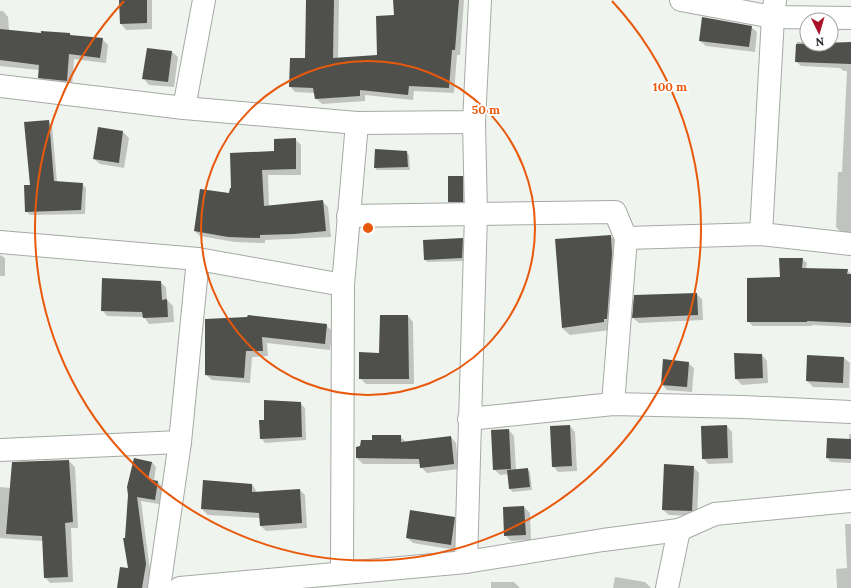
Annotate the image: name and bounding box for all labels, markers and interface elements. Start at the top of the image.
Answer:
north arrow [799,12,839,52]
text: N [815,35,825,49]
text: 100 m [653,79,687,94]
text: 50 m [472,102,500,117]
centre of rings [361,221,375,235]

